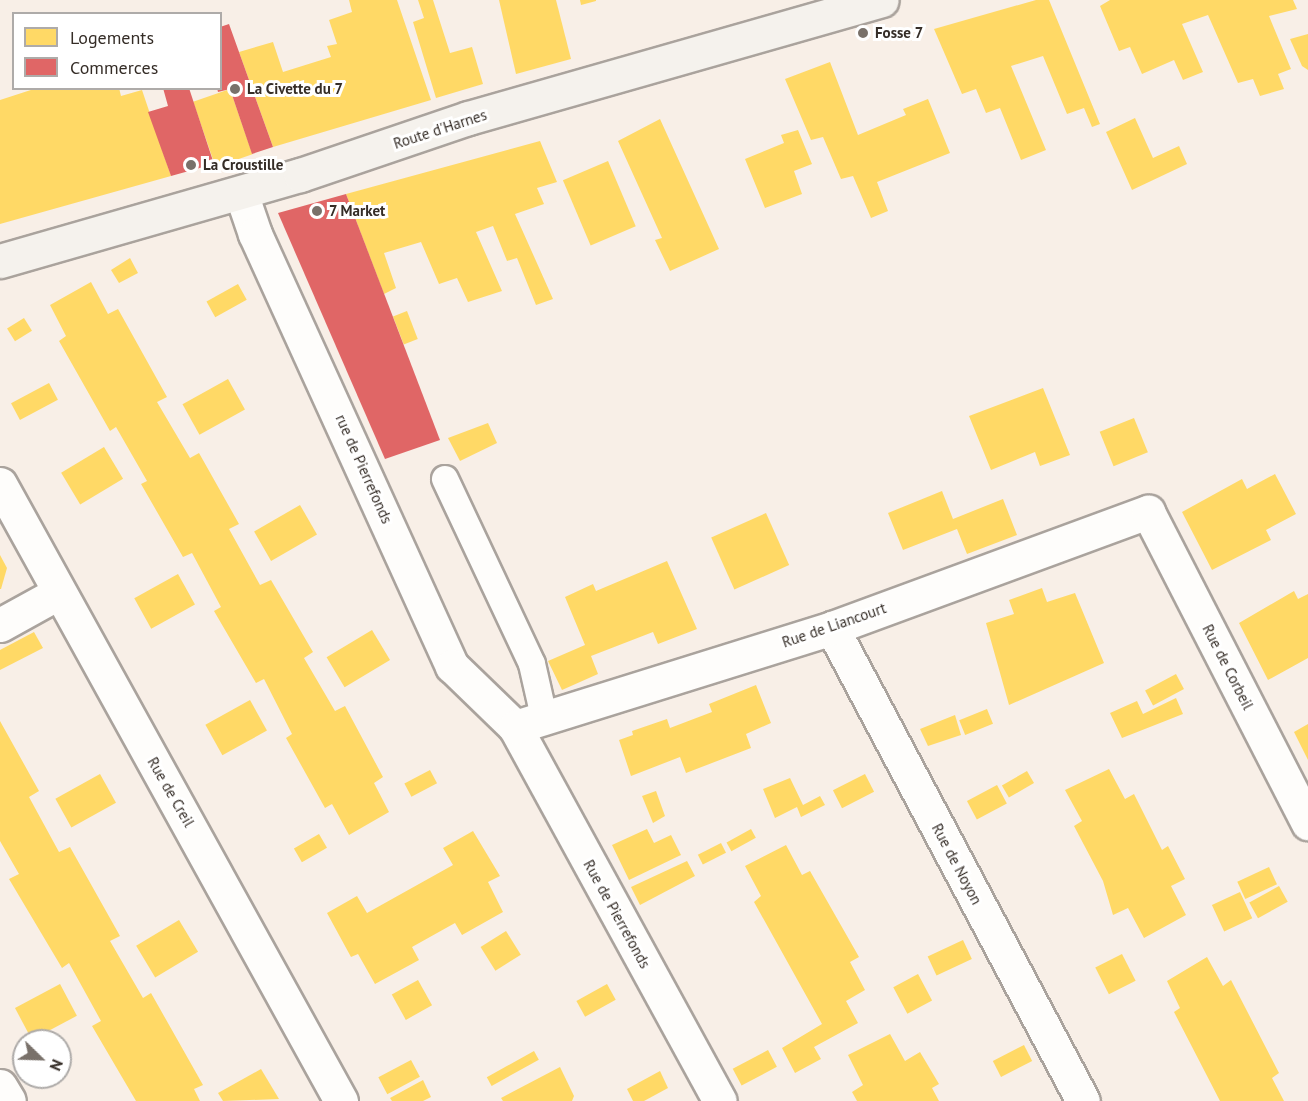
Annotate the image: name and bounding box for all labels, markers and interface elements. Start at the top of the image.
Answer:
legend [12,12,222,90]
place label: Fosse 7 [875,24,923,42]
text: Logements [70,26,154,49]
marker: Fosse 7 [856,26,870,40]
text: Commerces [70,56,158,79]
place label: La Civette du 7 [247,80,343,98]
marker: La Civette du 7 [228,82,242,96]
street label: Route d'Harnes [391,105,489,153]
place label: La Croustille [203,156,284,174]
marker: La Croustille [184,158,198,172]
place label: 7 Market [329,202,386,220]
marker: 7 Market [310,204,324,218]
street label: rue de Pierrefonds [332,412,396,526]
street label: Rue de Liancourt [780,599,888,651]
street label: Rue de Corbeil [1199,621,1257,713]
street label: Rue de Creil [144,754,198,830]
street label: Rue de Noyon [928,820,986,908]
street label: Rue de Pierrefonds [580,857,654,971]
north arrow [12,1029,72,1089]
text: N [45,1056,68,1074]

